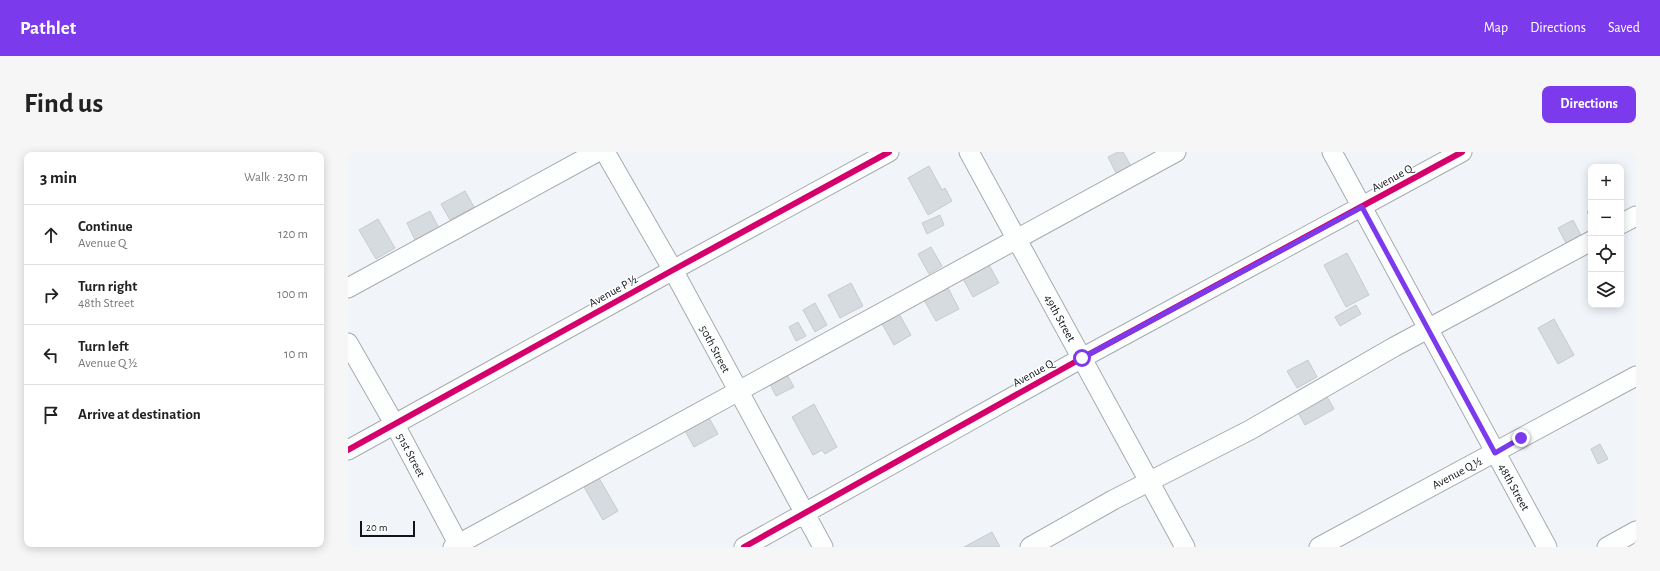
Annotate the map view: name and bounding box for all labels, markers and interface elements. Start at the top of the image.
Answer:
text: Pathlet [20,19,76,38]
text: Map [1484,21,1508,35]
text: Directions [1530,21,1586,35]
text: Saved [1608,21,1640,35]
button: Directions [1542,86,1636,123]
text: Find us [24,90,103,118]
street label: Avenue Q [1370,161,1416,195]
map controls [1588,164,1624,308]
button: + [1588,164,1624,200]
text: 3 min [40,169,77,186]
text: Walk · 230 m [244,171,308,184]
button: − [1588,200,1624,236]
text: Continue [78,219,133,234]
icon: ahead [40,224,62,246]
text: 120 m [278,228,308,241]
button: locate [1588,236,1624,272]
text: Avenue Q [78,237,126,250]
button: layers [1588,272,1624,308]
street label: Avenue P ½ [587,273,639,309]
text: Turn right [78,279,137,294]
icon: right [40,284,62,306]
text: 100 m [277,288,308,301]
street label: 49th Street [1042,292,1078,344]
text: 48th Street [78,297,134,310]
street label: 50th Street [698,323,733,375]
text: Turn left [78,339,129,354]
icon: left [40,344,62,366]
text: 10 m [284,348,308,361]
route start [1073,349,1091,367]
street label: Avenue Q [1011,356,1057,390]
text: Avenue Q ½ [78,357,137,370]
icon: arrive [40,404,62,426]
text: Arrive at destination [78,407,201,422]
route end [1512,429,1530,447]
street label: 51st Street [395,431,428,479]
street label: Avenue Q ½ [1430,455,1484,492]
street label: 48th Street [1496,461,1532,513]
scale bar [360,519,415,538]
text: 20 m [366,522,387,533]

